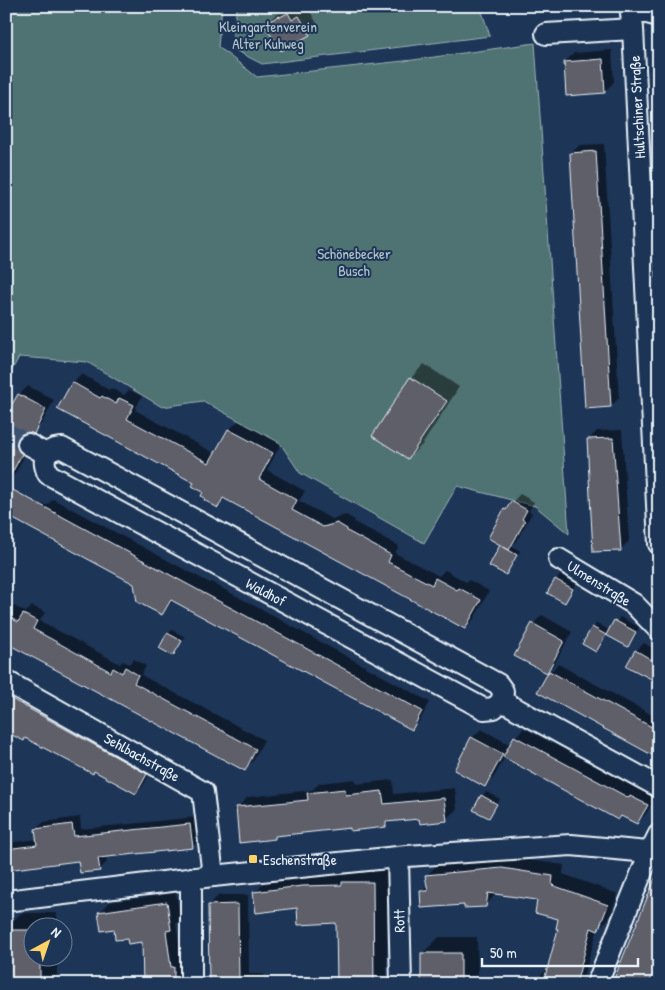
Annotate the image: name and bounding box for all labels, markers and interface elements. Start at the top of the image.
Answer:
park label: Kleingartenverein Alter Kuhweg [219,16,317,54]
street label: Hultschiner Straße [624,55,650,159]
park label: Schönebecker Busch [317,243,391,281]
street label: Ulmenstraße [563,555,635,611]
street label: Waldhof [242,573,290,612]
street label: Sehlbachstraße [100,727,184,787]
place label: Eschenstraße [263,849,337,870]
marker: Eschenstraße [247,853,259,865]
street label: Rott [388,908,410,933]
north arrow [22,918,72,968]
text: N [48,922,66,942]
scale bar [482,935,639,967]
text: 50 m [490,942,517,963]

